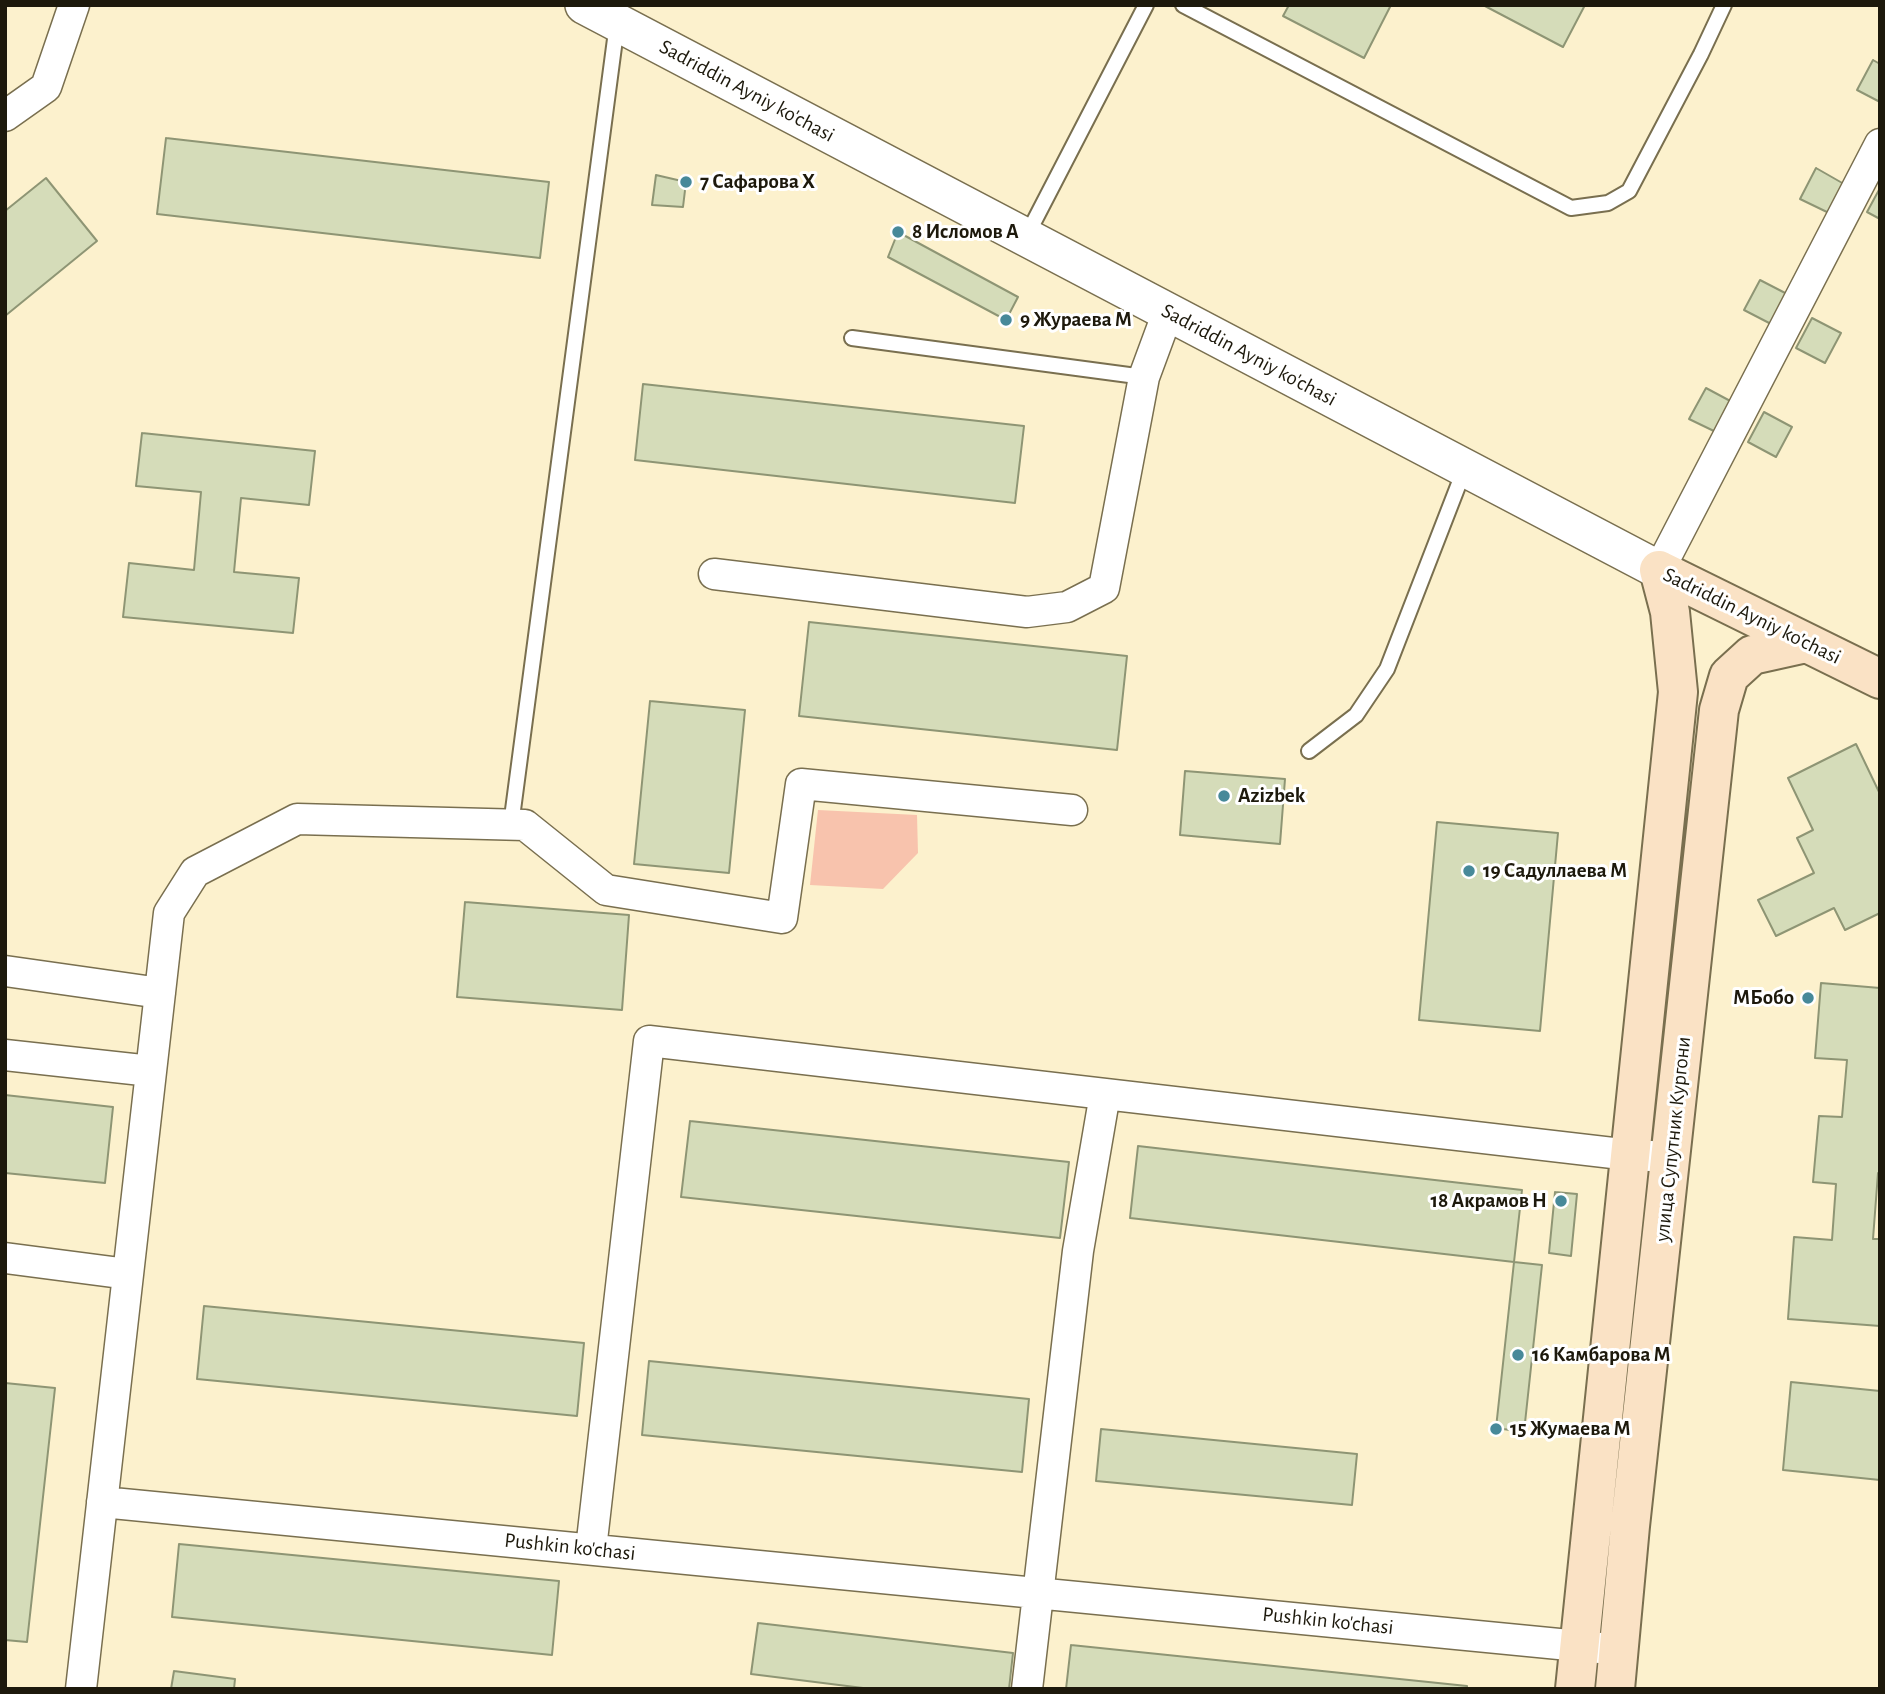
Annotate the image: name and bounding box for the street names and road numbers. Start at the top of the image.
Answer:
street label: Sadriddin Ayniy ko'chasi [655,34,839,148]
street label: Sadriddin Ayniy ko'chasi [1157,298,1341,412]
street label: Sadriddin Ayniy ko'chasi [1659,562,1845,670]
street label: улица Супутник Кургони [1650,1035,1696,1243]
street label: Pushkin ko'chasi [503,1528,637,1566]
street label: Pushkin ko'chasi [1261,1602,1395,1640]

